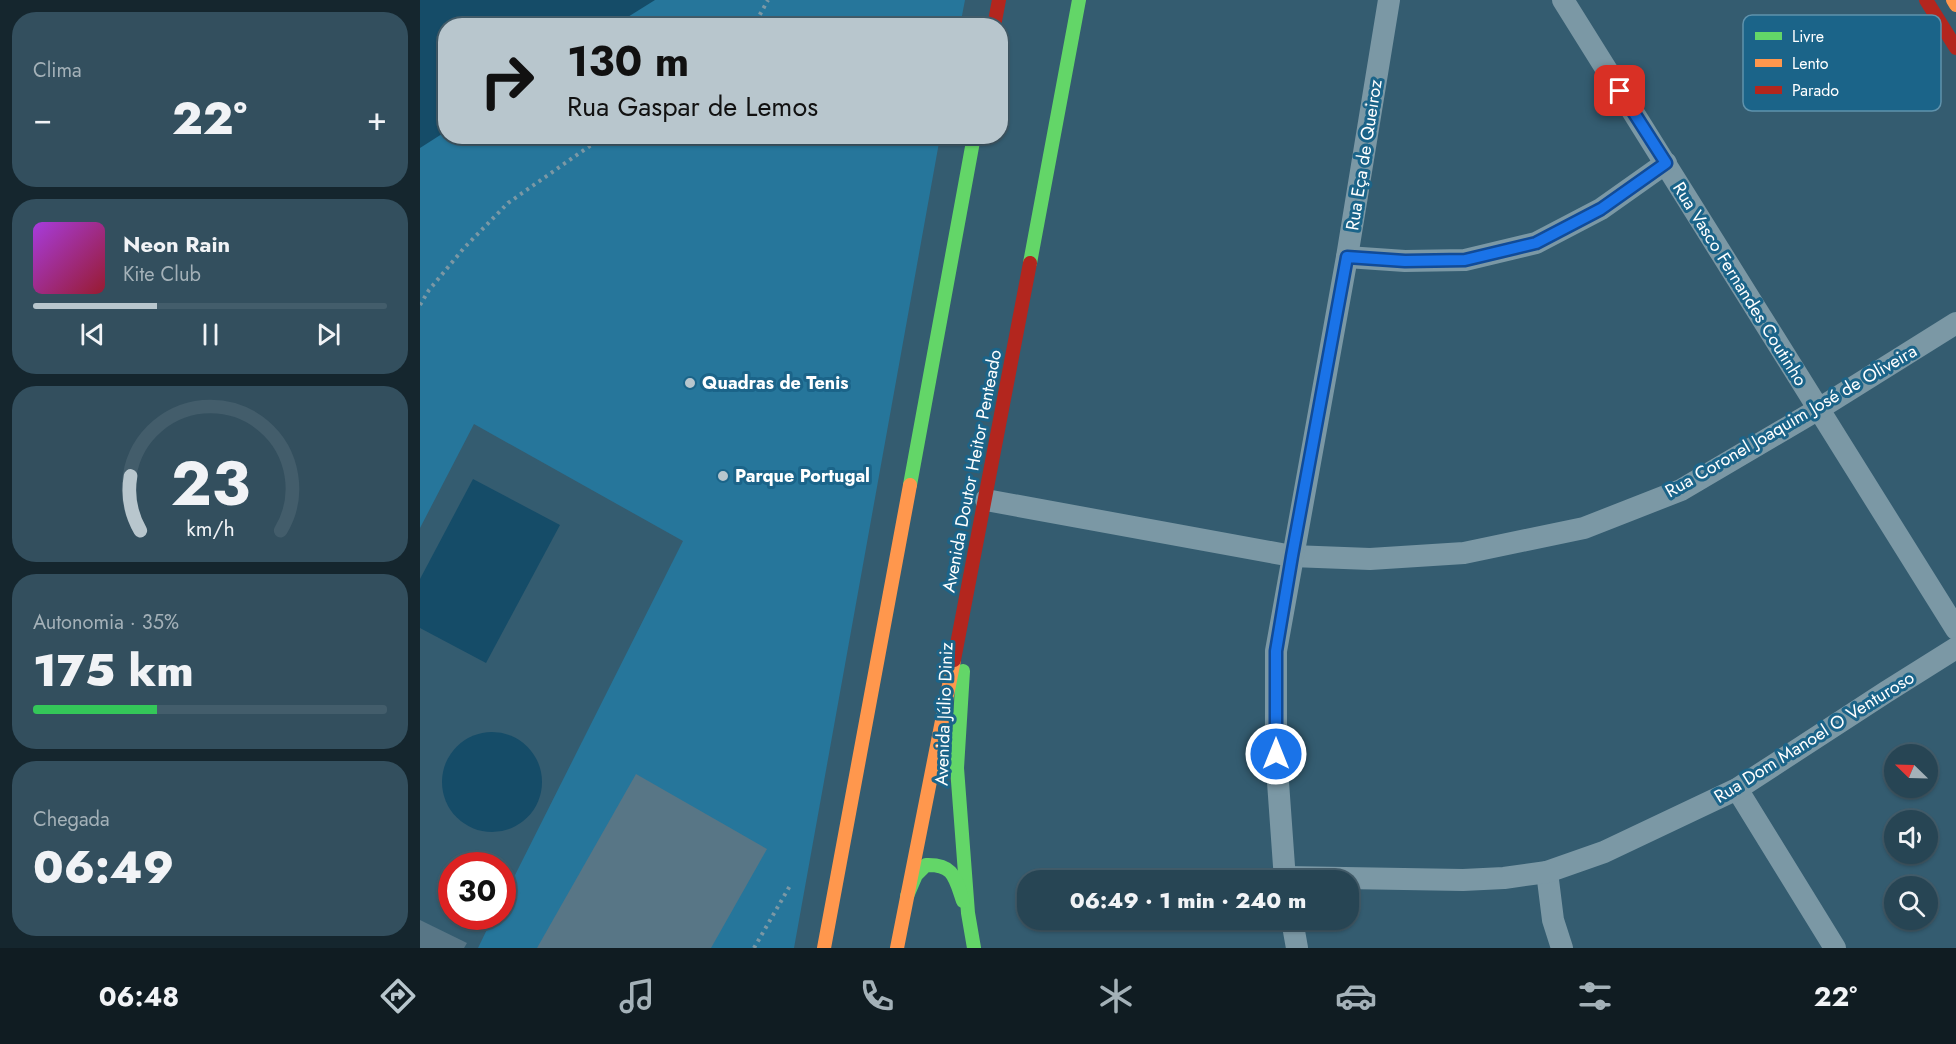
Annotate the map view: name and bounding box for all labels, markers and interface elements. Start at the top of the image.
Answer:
legend [1743,15,1941,111]
text: Livre [1792,25,1824,48]
text: 130 m [567,31,689,92]
icon: right [468,42,546,120]
text: Lento [1792,52,1829,75]
text: Clima [33,56,82,85]
pin [1594,65,1645,116]
icon: arrive [1603,74,1636,107]
street label: Rua Eça de Queiroz [1339,77,1389,232]
text: Parado [1792,79,1839,102]
text: 22° [172,86,247,151]
text: Rua Gaspar de Lemos [567,87,818,126]
text: − [33,95,52,142]
text: + [367,95,387,142]
street label: Rua Vasco Fernandes Coutinho [1666,177,1814,391]
text: Neon Rain [123,228,230,260]
text: Kite Club [123,260,201,289]
icon: previous [76,318,109,351]
icon: pause [194,318,227,351]
icon: next [312,318,345,351]
street label: Rua Coronel Joaquim José de Oliveira [1660,338,1922,504]
street label: Avenida Doutor Heitor Penteado [936,347,1008,594]
place label: Quadras de Tenis [702,370,848,396]
marker: Quadras de Tenis [683,376,697,390]
text: 23 [170,438,250,528]
place label: Parque Portugal [735,463,870,489]
marker: Parque Portugal [716,469,730,483]
text: km/h [186,513,234,544]
text: Autonomia · 35% [33,608,179,637]
text: 175 km [33,638,194,703]
street label: Avenida Júlio Diniz [929,641,960,786]
street label: Rua Dom Manoel O Venturoso [1709,664,1919,809]
position arrow [1244,722,1308,786]
north arrow [1884,744,1938,798]
map controls [1884,744,1938,930]
text: Chegada [33,805,110,834]
button: sound [1884,810,1938,864]
text: 06:49 [33,835,174,900]
speed limit sign: 30 [438,852,516,930]
button: search [1884,876,1938,930]
text: 06:49 · 1 min · 240 m [1070,884,1306,916]
icon: directions [377,975,419,1017]
icon: music [616,975,658,1017]
icon: phone [856,975,898,1017]
icon: climate [1095,975,1137,1017]
icon: car [1335,975,1377,1017]
icon: filters [1574,975,1616,1017]
text: 06:48 [99,977,179,1016]
text: 22° [1814,977,1857,1016]

